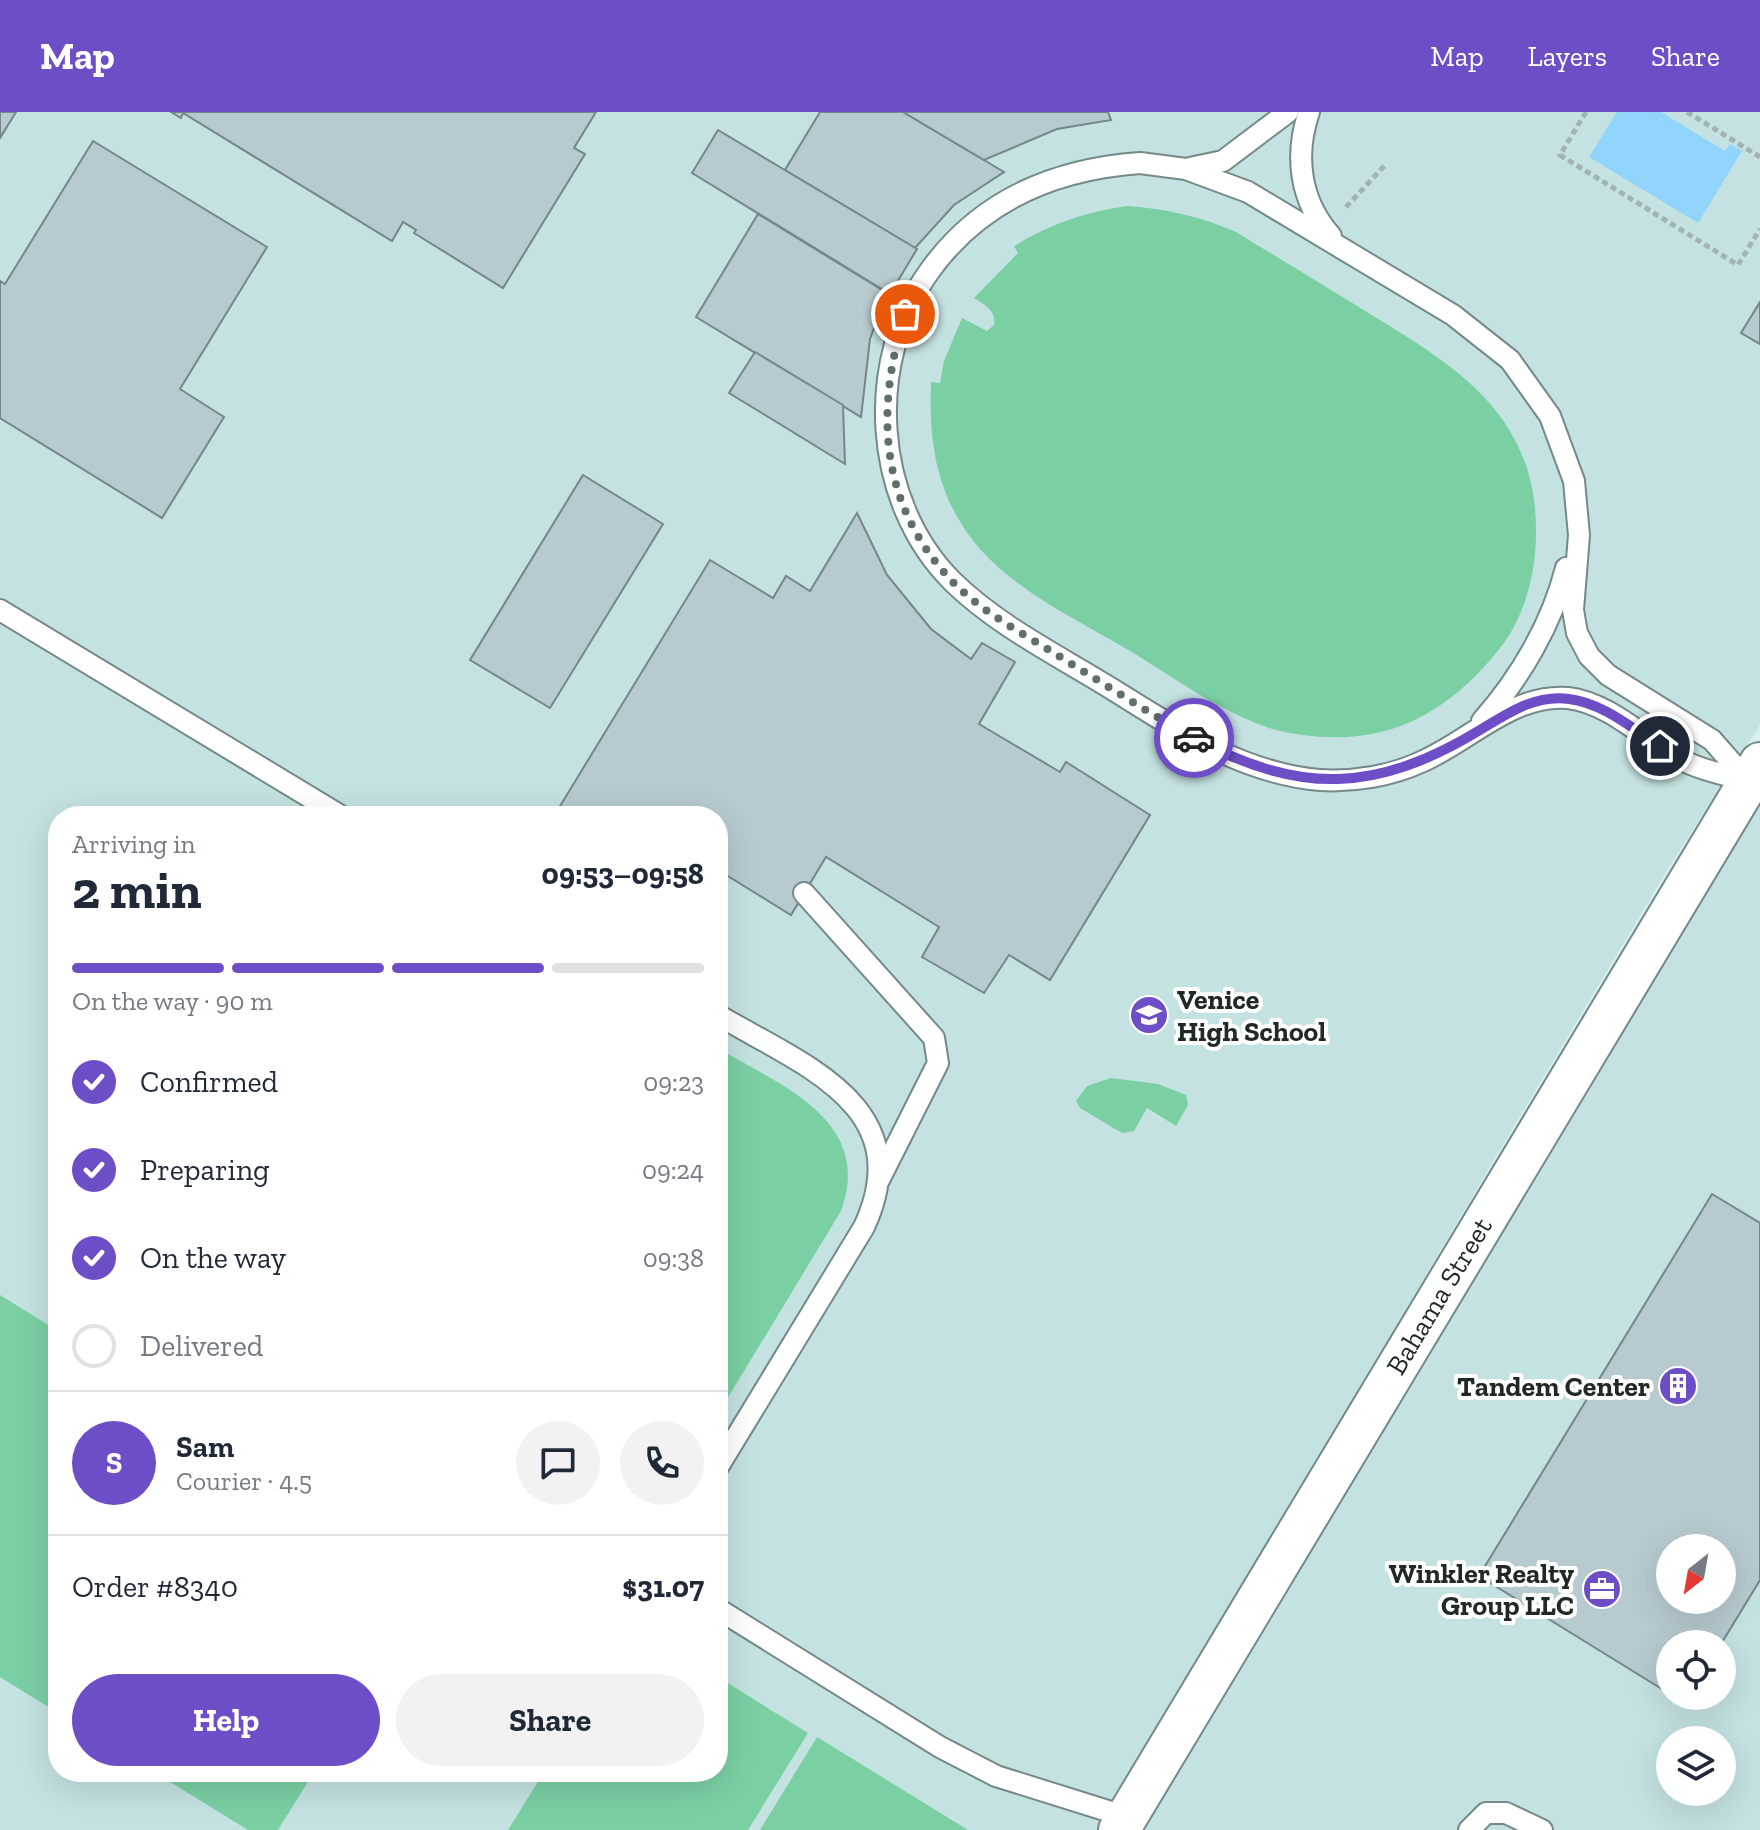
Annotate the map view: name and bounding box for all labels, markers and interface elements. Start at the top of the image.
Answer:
text: Map [40,33,115,79]
text: Map [1430,40,1484,73]
text: Layers [1528,40,1607,73]
text: Share [1651,40,1720,73]
pin [871,280,939,348]
icon: bag [883,292,927,336]
courier [1154,698,1234,778]
pin [1626,712,1694,780]
icon: car [1172,716,1216,760]
icon: home [1638,724,1682,768]
text: Arriving in [72,828,195,860]
text: 09:53–09:58 [542,856,704,892]
text: 2 min [72,859,202,921]
place label: Venice High School [1177,983,1326,1048]
text: On the way · 90 m [72,985,273,1017]
school or university icon: Venice High School [1128,994,1170,1036]
icon: check [72,1060,116,1104]
text: Confirmed [140,1064,278,1100]
text: 09:23 [643,1066,704,1098]
icon: check [72,1148,116,1192]
text: Preparing [140,1152,270,1188]
text: 09:24 [642,1154,704,1186]
street label: Bahama Street [1379,1211,1499,1381]
icon: check [72,1236,116,1280]
text: On the way [140,1240,286,1276]
text: 09:38 [643,1242,704,1274]
text: Delivered [140,1328,263,1364]
building icon: Tandem Center [1657,1365,1699,1407]
place label: Tandem Center [1457,1370,1650,1403]
button: chat [516,1421,600,1505]
button: phone [620,1421,704,1505]
text: Sam [176,1429,234,1465]
text: S [106,1445,122,1481]
text: Courier · 4.5 [176,1465,312,1497]
north arrow [1656,1534,1736,1614]
map controls [1656,1534,1736,1806]
place label: Winkler Realty Group LLC [1389,1557,1574,1622]
office icon: Winkler Realty Group LLC [1581,1568,1623,1610]
text: Order #8340 [72,1569,238,1605]
text: $31.07 [622,1569,704,1605]
button: locate [1656,1630,1736,1710]
button: Help [72,1674,380,1766]
button: Share [396,1674,704,1766]
button: layers [1656,1726,1736,1806]

